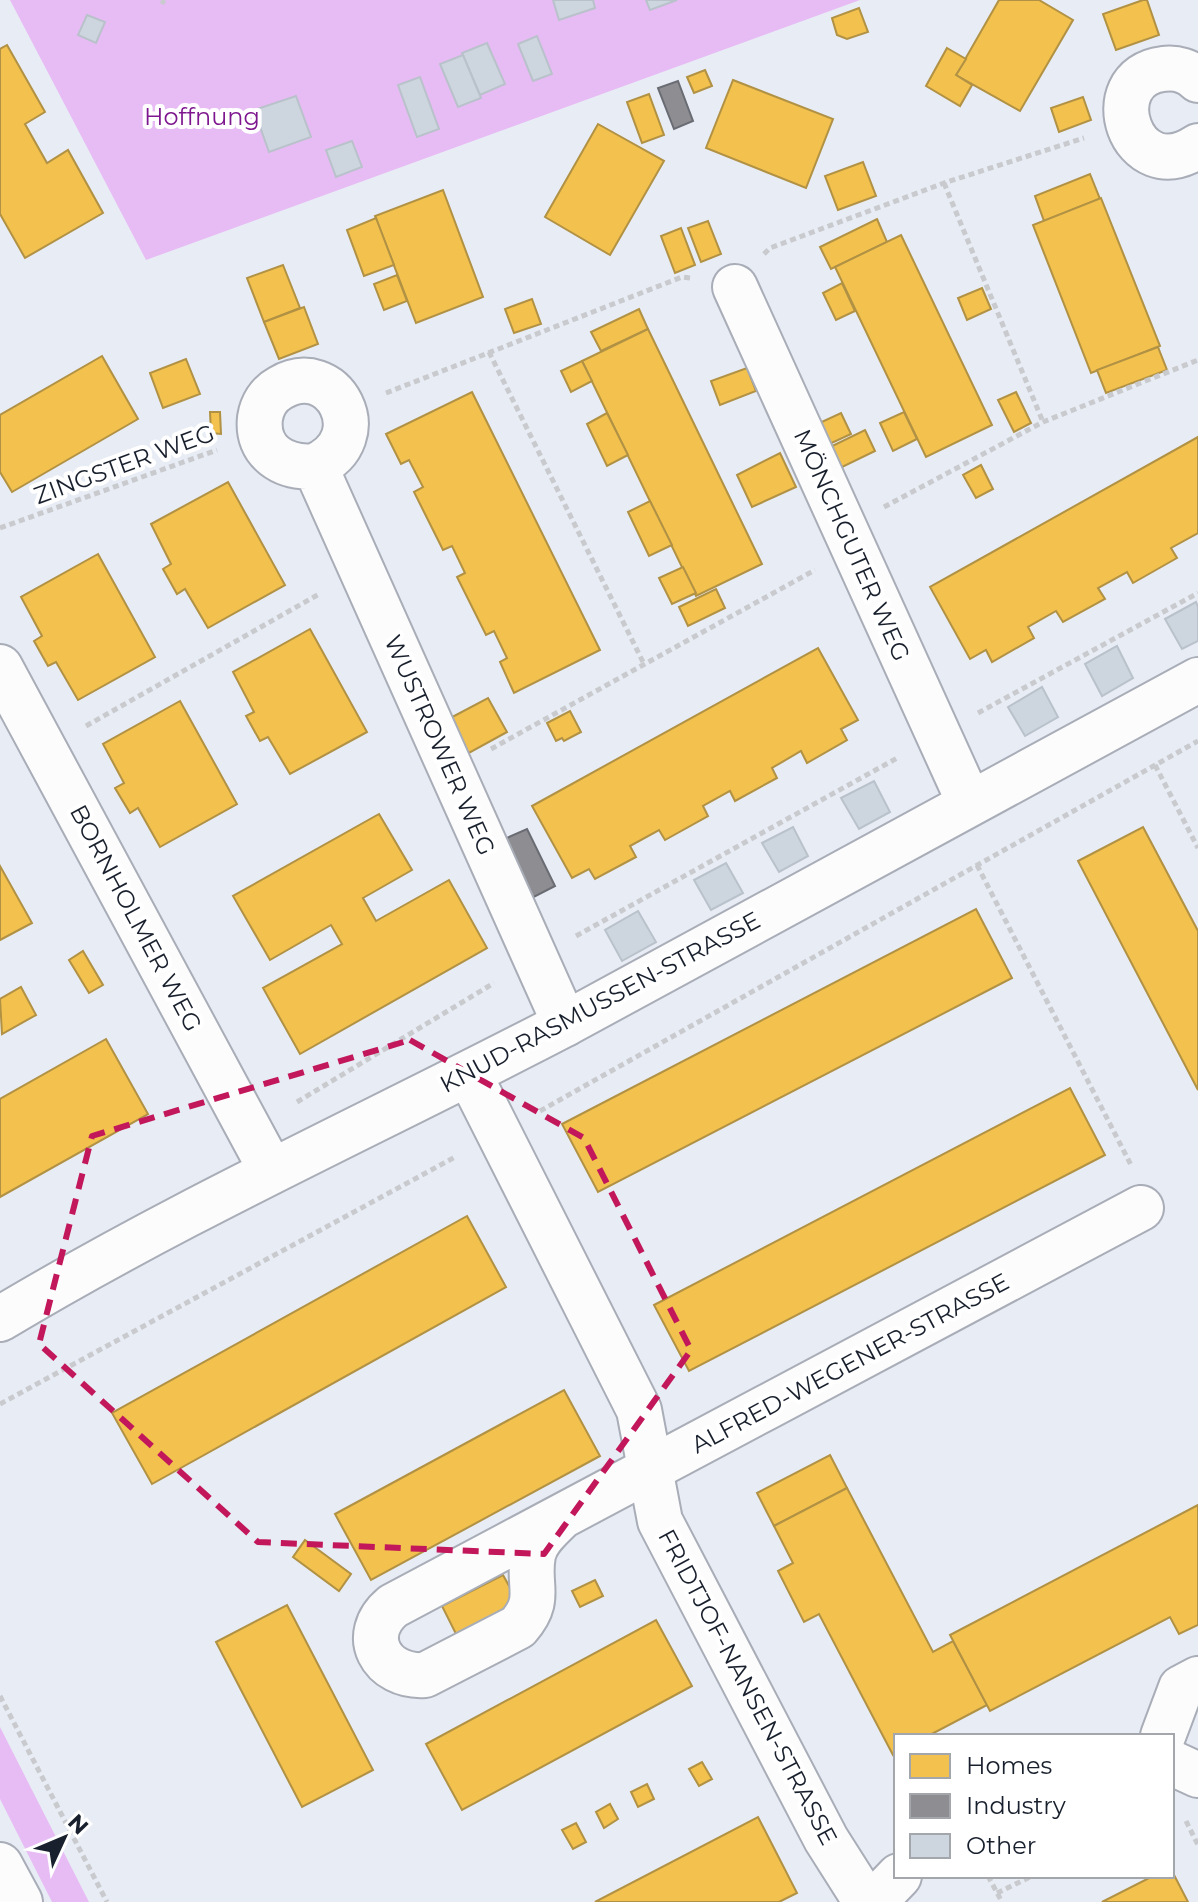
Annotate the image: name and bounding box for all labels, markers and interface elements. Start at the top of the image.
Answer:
park label: Hoffnung [144,102,260,131]
street label: ZINGSTER WEG [30,418,218,510]
street label: MÖNCHGUTER WEG [788,425,916,665]
street label: WUSTROWER WEG [378,630,502,860]
street label: BORNHOLMER WEG [64,800,208,1036]
street label: KNUD-RASMUSSEN-STRASSE [435,905,765,1099]
street label: ALFRED-WEGENER-STRASSE [686,1267,1014,1459]
street label: FRIDTJOF-NANSEN-STRASSE [652,1524,844,1850]
legend [894,1734,1174,1878]
text: Homes [966,1751,1052,1780]
text: Industry [966,1791,1066,1820]
north arrow [24,1798,104,1878]
text: N [62,1809,94,1840]
text: Other [966,1831,1036,1860]

